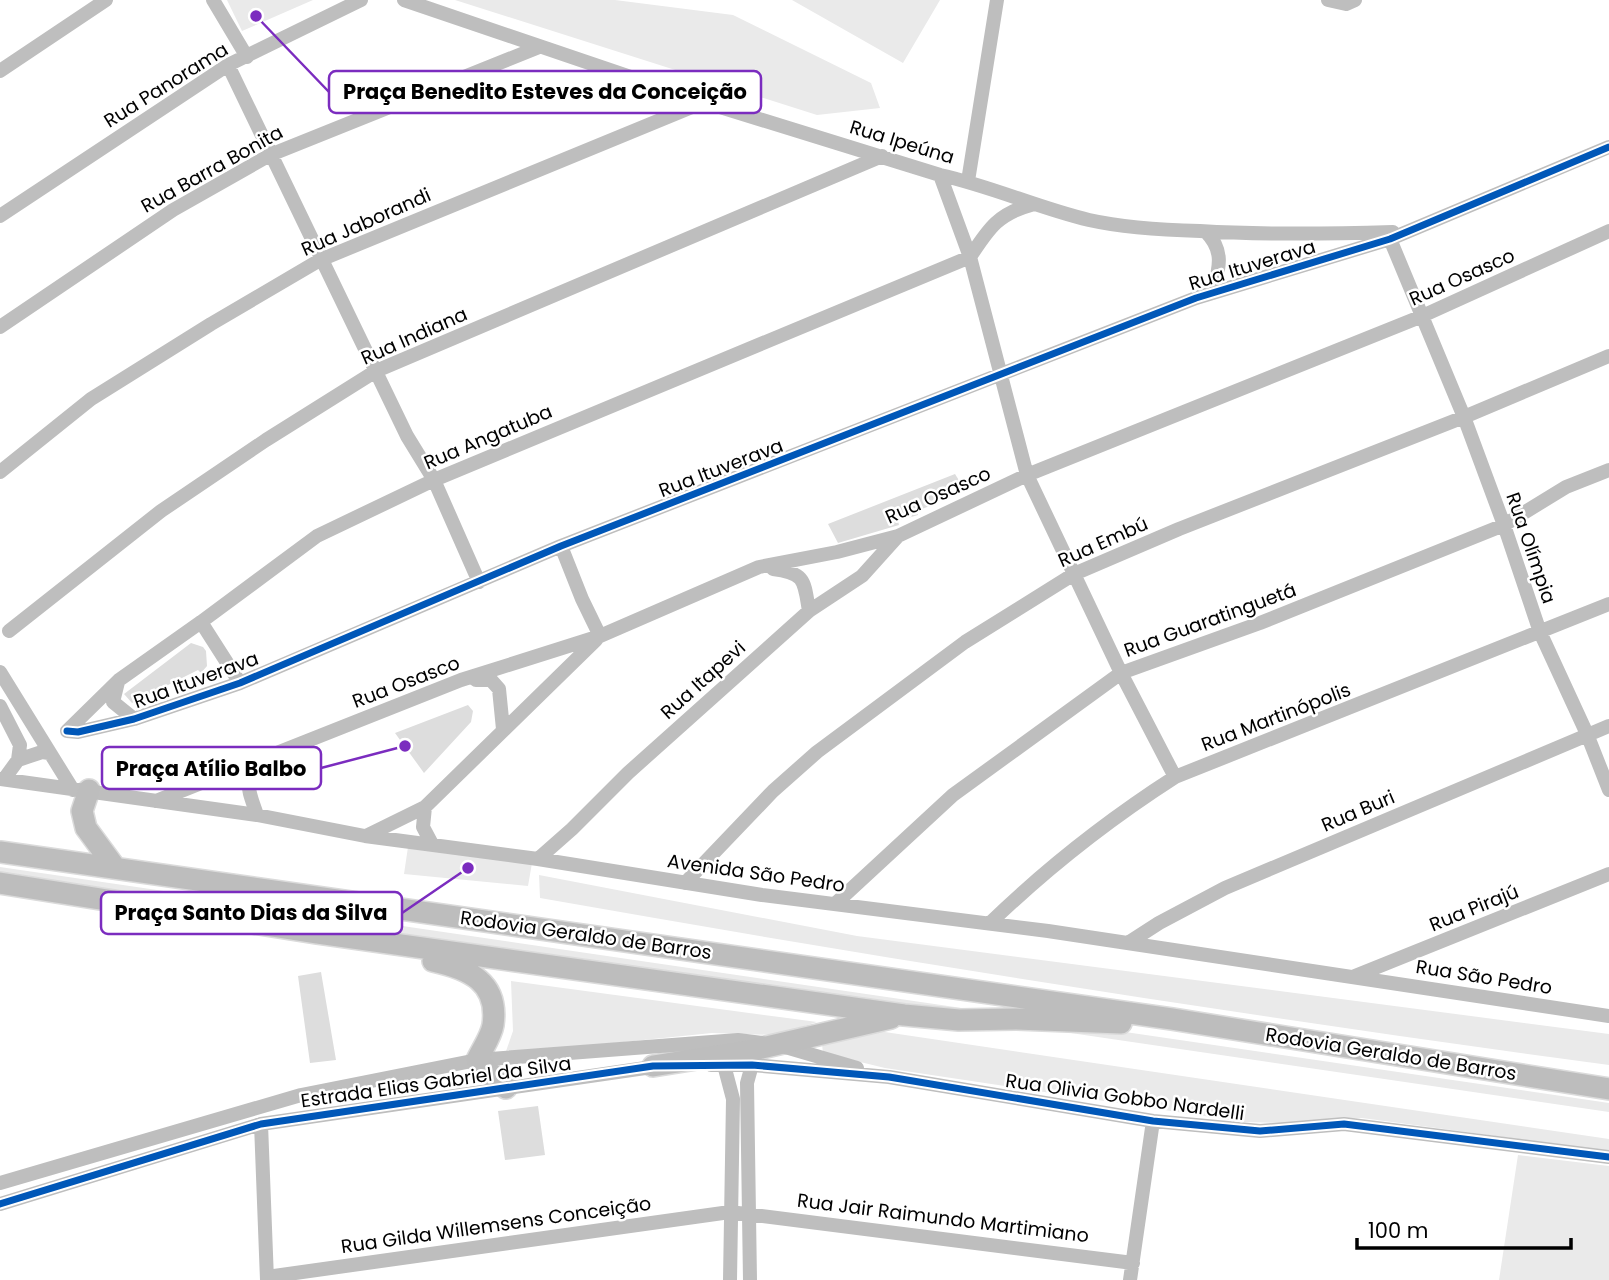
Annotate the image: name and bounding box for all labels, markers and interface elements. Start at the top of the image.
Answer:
street label: Rua Panorama [99,36,233,134]
callout: Praça Benedito Esteves da Conceição [329,71,761,113]
text: Praça Benedito Esteves da Conceição [343,77,747,106]
street label: Rua Ipeúna [846,113,958,171]
street label: Rua Barra Bonita [136,119,288,219]
street label: Rua Jaborandi [297,181,435,263]
street label: Rua Ituverava [1185,233,1319,297]
street label: Rua Osasco [1405,242,1519,312]
street label: Rua Indiana [357,301,471,371]
street label: Rua Angatuba [420,398,556,476]
street label: Rua Ituverava [655,432,787,504]
street label: Rua Osasco [881,460,995,530]
street label: Rua Olímpia [1499,489,1563,607]
street label: Rua Embú [1054,510,1152,574]
street label: Rua Guaratinguetá [1120,576,1300,664]
street label: Rua Itapevi [655,634,751,726]
street label: Rua Ituverava [130,645,262,715]
street label: Rua Osasco [348,649,464,715]
street label: Rua Martinópolis [1197,676,1355,758]
callout: Praça Atílio Balbo [102,747,321,789]
text: Praça Atílio Balbo [116,754,306,783]
street label: Rua Buri [1317,783,1399,839]
street label: Avenida São Pedro [666,847,846,899]
street label: Rua Pirajú [1425,878,1523,938]
callout: Praça Santo Dias da Silva [101,892,402,934]
text: Praça Santo Dias da Silva [114,898,388,927]
street label: Rodovia Geraldo de Barros [459,904,713,966]
street label: Rua São Pedro [1414,953,1554,1001]
street label: Rodovia Geraldo de Barros [1264,1021,1518,1087]
street label: Estrada Elias Gabriel da Silva [299,1050,573,1114]
street label: Rua Olivia Gobbo Nardelli [1004,1067,1246,1127]
street label: Rua Jair Raimundo Martimiano [796,1187,1090,1249]
street label: Rua Gilda Willemsens Conceição [339,1190,653,1260]
scale bar [1357,1206,1570,1250]
text: 100 m [1368,1216,1428,1245]

